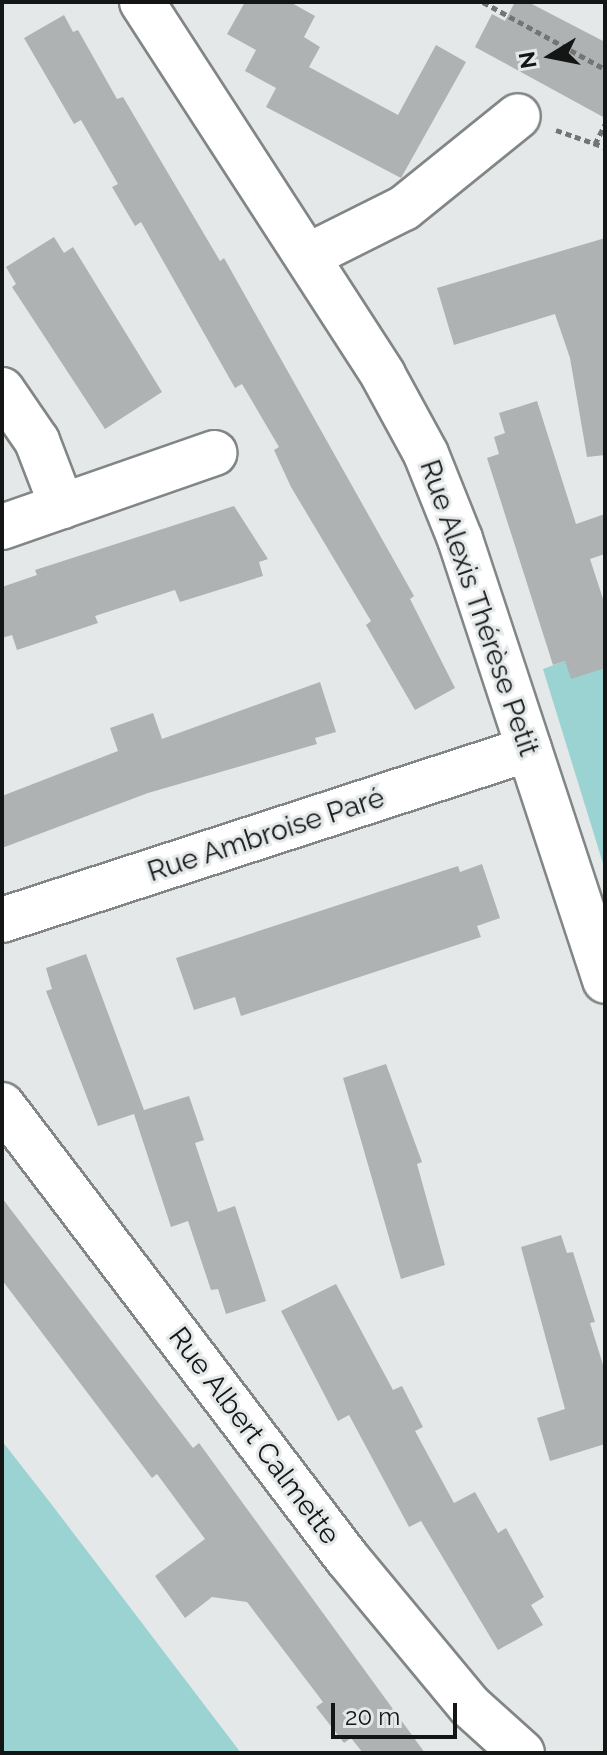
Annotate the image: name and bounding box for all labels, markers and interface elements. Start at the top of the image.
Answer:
north arrow [511,16,591,96]
text: N [513,50,542,71]
street label: Rue Alexis Thérèse Petit [412,455,546,761]
street label: Rue Ambroise Paré [143,781,389,889]
street label: Rue Albert Calmette [161,1320,347,1552]
scale bar [335,1687,461,1737]
text: 20 m [345,1702,400,1731]

